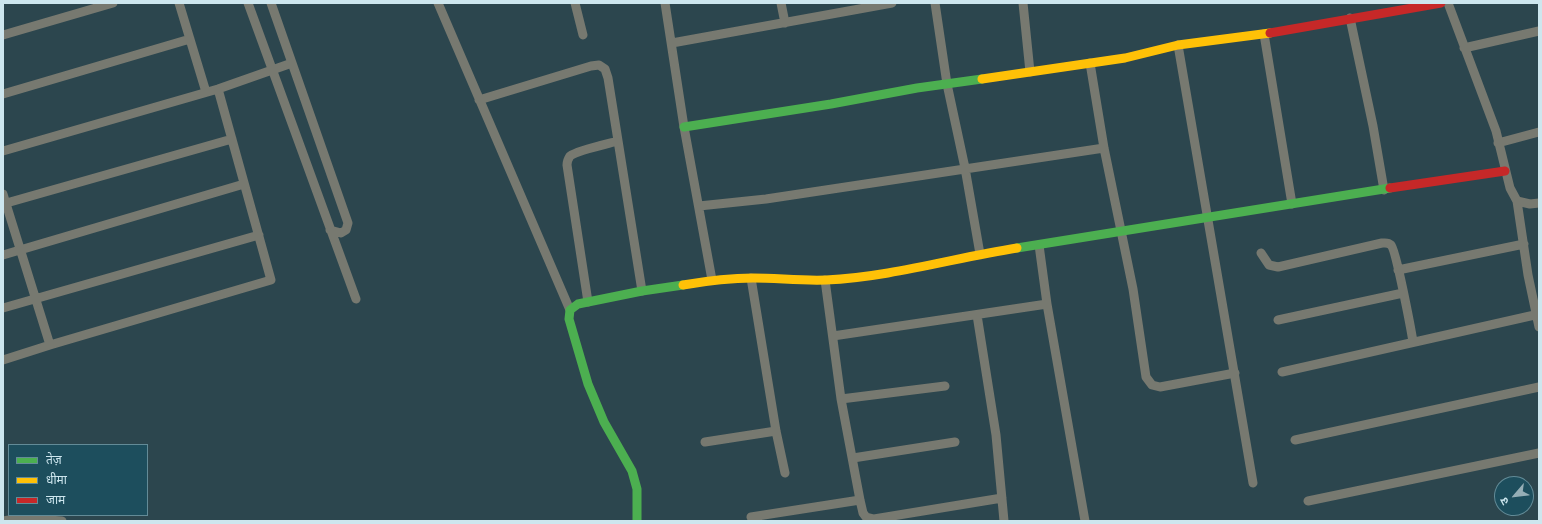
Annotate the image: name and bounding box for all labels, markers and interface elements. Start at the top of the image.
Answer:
legend [8,444,148,516]
text: तेज़ [46,452,62,467]
text: धीमा [46,472,67,487]
north arrow [1494,476,1534,516]
text: जाम [46,492,65,507]
text: उ [1497,496,1511,507]

